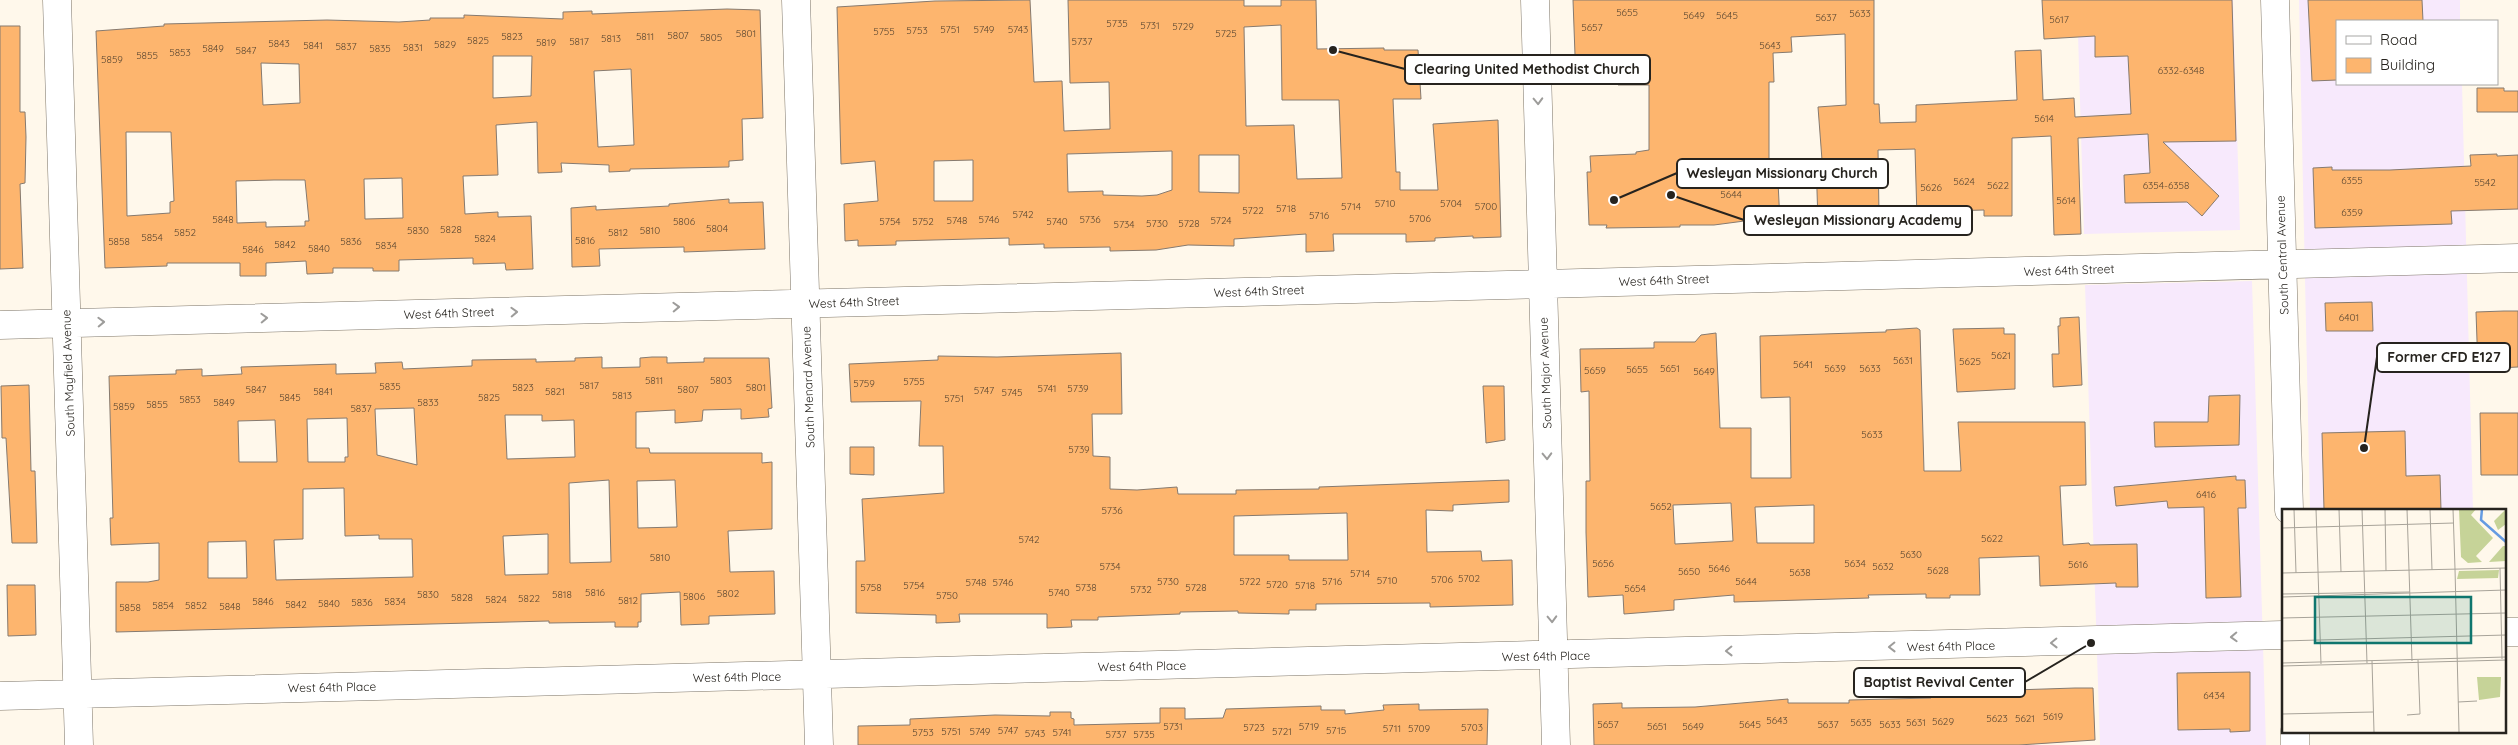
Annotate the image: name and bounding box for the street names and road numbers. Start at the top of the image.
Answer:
street label: South Central Avenue [2272,195,2292,315]
street label: West 64th Street [2023,261,2115,279]
street label: West 64th Street [1618,271,1710,289]
street label: West 64th Street [1213,282,1305,300]
street label: West 64th Street [808,293,900,311]
street label: West 64th Street [403,304,495,322]
street label: South Mayfield Avenue [58,309,78,437]
street label: South Major Avenue [1536,317,1554,429]
street label: South Menard Avenue [798,326,818,448]
street label: West 64th Place [1907,638,1996,654]
street label: West 64th Place [1502,648,1591,664]
street label: West 64th Place [1098,658,1187,674]
street label: West 64th Place [693,669,782,685]
street label: West 64th Place [288,679,377,695]

